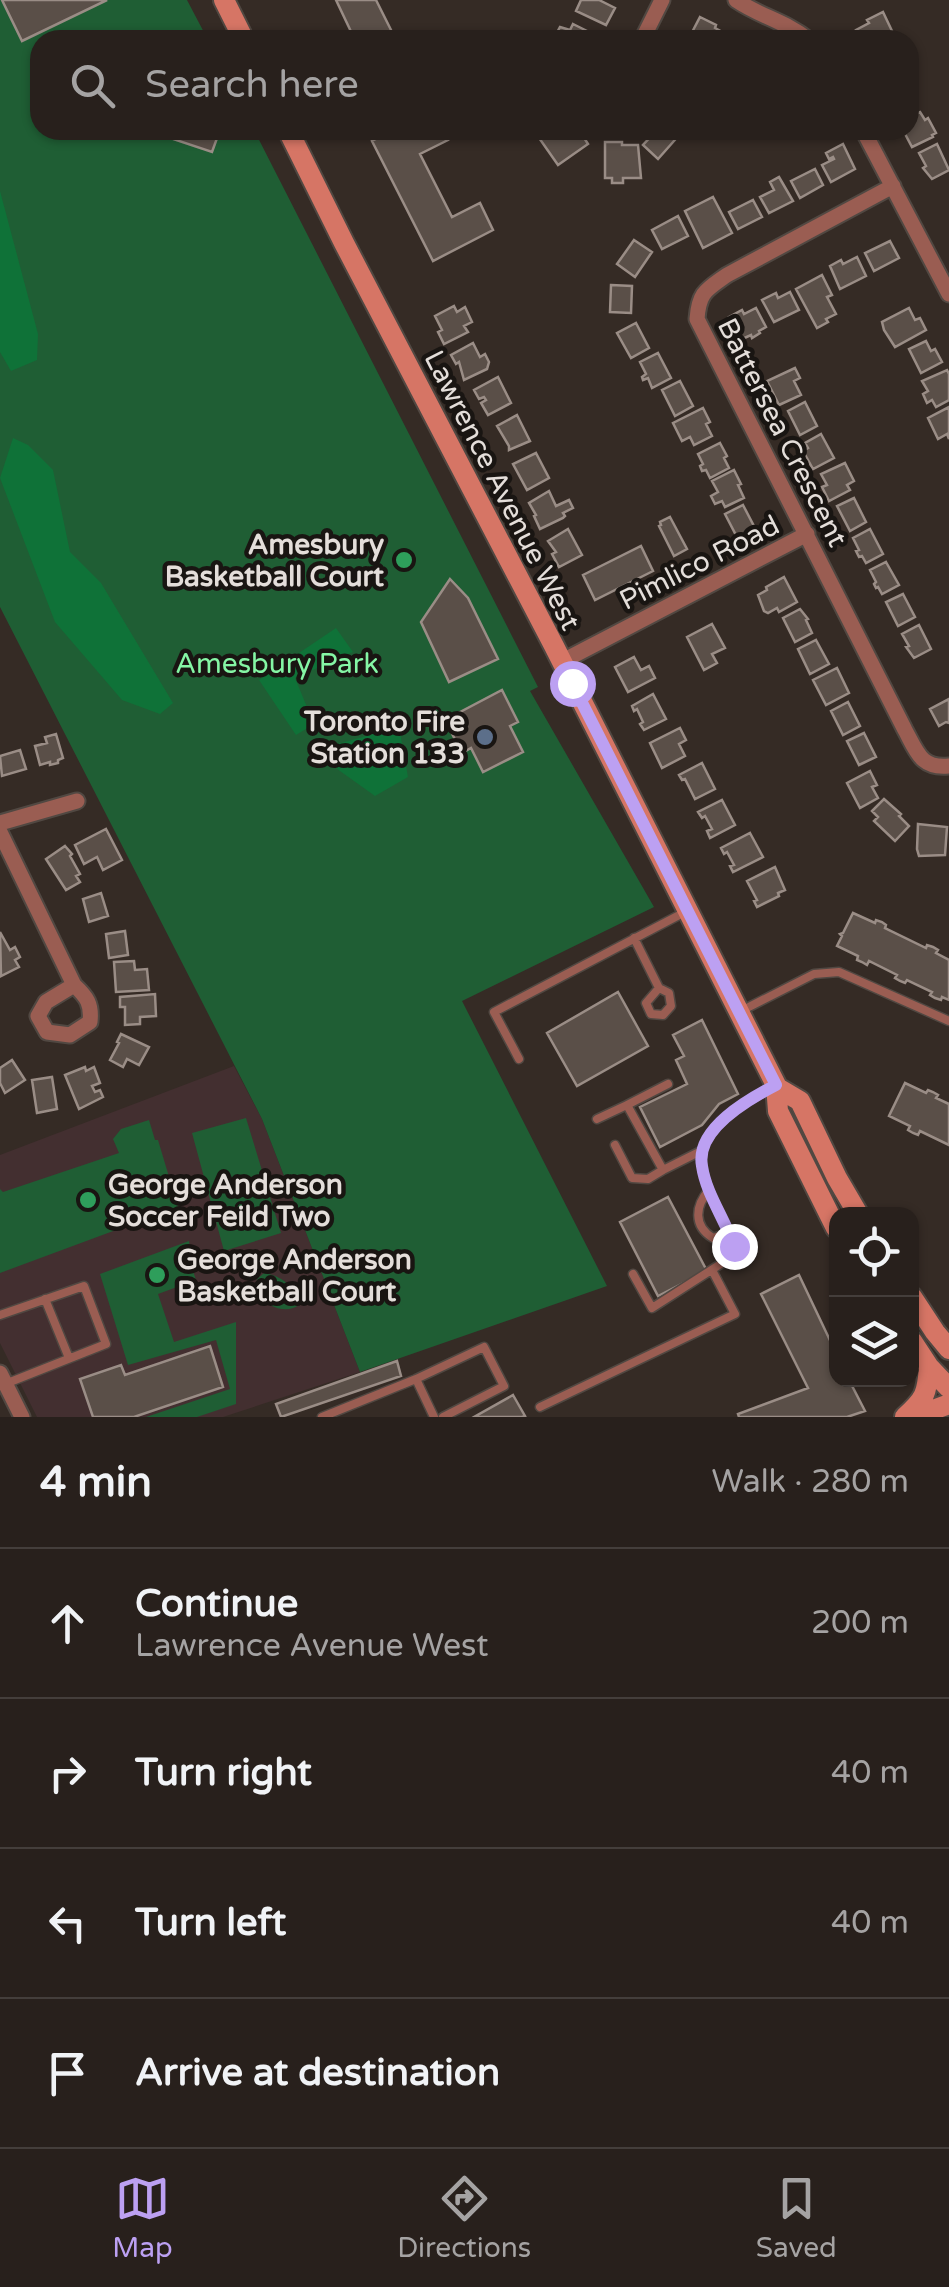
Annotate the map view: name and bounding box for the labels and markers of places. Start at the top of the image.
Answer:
place label: Amesbury Basketball Court [165,528,384,594]
marker: Amesbury Basketball Court [393,549,415,571]
place label: Toronto Fire Station 133 [303,705,465,771]
marker: Toronto Fire Station 133 [474,726,496,748]
place label: George Anderson Soccer Feild Two [108,1168,343,1234]
marker: George Anderson Soccer Feild Two [77,1189,99,1211]
place label: George Anderson Basketball Court [177,1243,412,1309]
marker: George Anderson Basketball Court [146,1264,168,1286]

